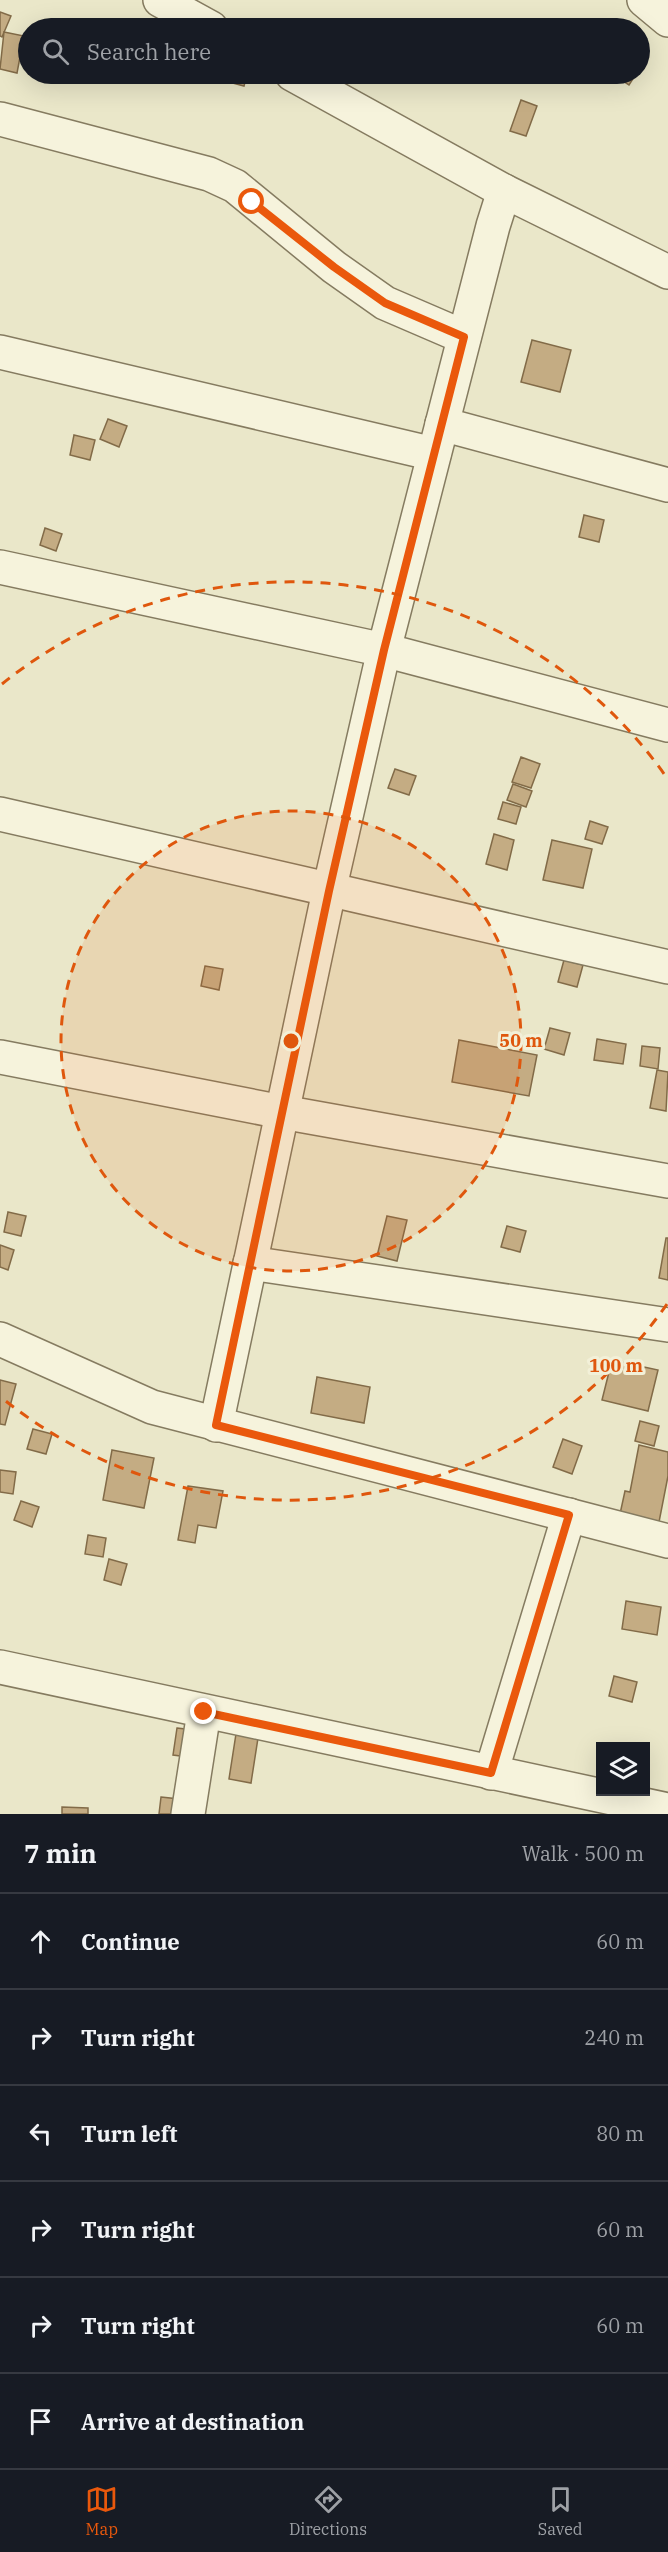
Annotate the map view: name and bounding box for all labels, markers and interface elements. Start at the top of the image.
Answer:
search box [18,18,650,84]
icon: search [39,35,72,68]
text: Search here [87,37,211,66]
route start [238,188,264,214]
text: 50 m [499,1029,543,1052]
centre of rings [281,1031,301,1051]
text: 100 m [589,1354,644,1377]
route end [190,1698,216,1724]
map controls [596,1742,650,1796]
button: layers [596,1742,650,1796]
text: 7 min [24,1836,97,1870]
text: Walk · 500 m [522,1840,644,1867]
icon: ahead [24,1925,57,1958]
text: Continue [81,1927,180,1956]
text: 60 m [596,1928,644,1955]
icon: right [24,2021,57,2054]
text: Turn right [81,2023,195,2052]
text: 240 m [584,2024,644,2051]
icon: left [24,2117,57,2150]
text: Turn left [81,2119,177,2148]
text: 80 m [596,2120,644,2147]
icon: right [24,2213,57,2246]
text: Turn right [81,2215,195,2244]
text: 60 m [596,2216,644,2243]
icon: right [24,2309,57,2342]
text: Turn right [81,2311,195,2340]
text: 60 m [596,2312,644,2339]
icon: arrive [24,2405,57,2438]
text: Arrive at destination [81,2407,304,2436]
tab: Map [85,2483,118,2539]
tab: Directions [289,2483,367,2539]
tab: Saved [538,2483,583,2539]

